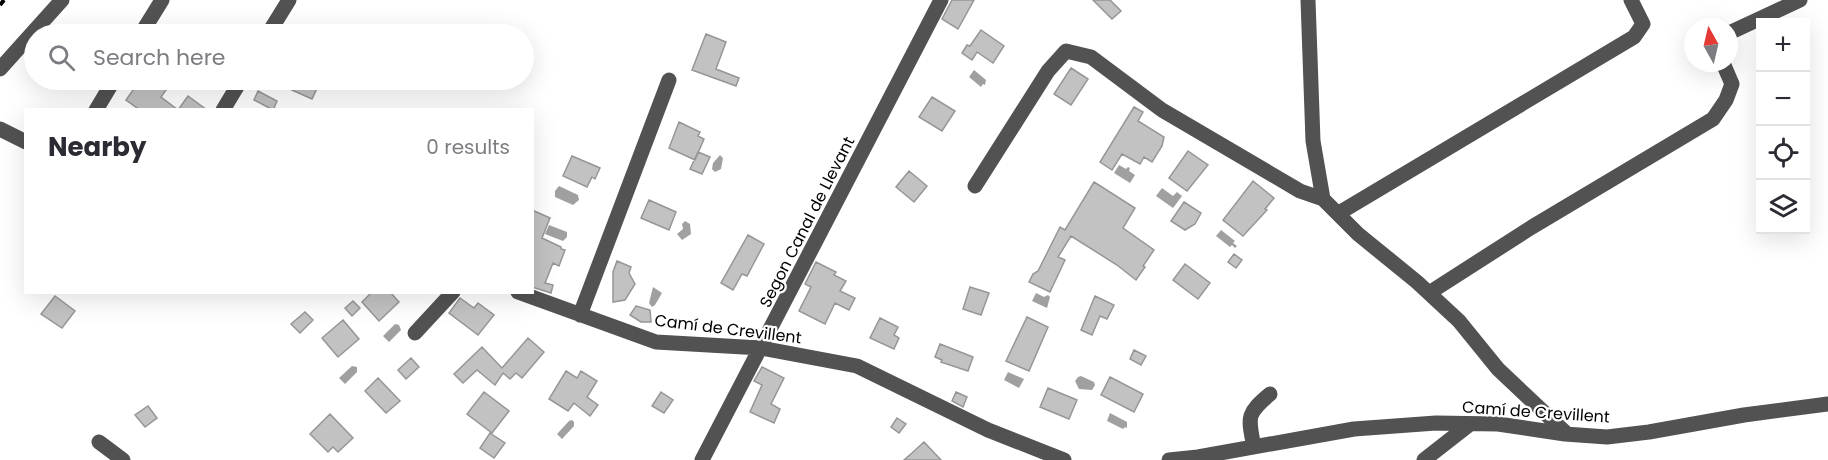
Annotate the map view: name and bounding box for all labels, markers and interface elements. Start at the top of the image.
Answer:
north arrow [1684,18,1738,72]
map controls [1756,18,1810,234]
button: + [1756,18,1810,72]
search box [24,24,534,90]
icon: search [45,41,78,74]
text: Search here [93,42,226,73]
button: − [1756,72,1810,126]
button: locate [1756,126,1810,180]
text: Nearby [48,129,146,165]
street label: Segon Canal de Llevant [754,132,860,311]
text: 0 results [426,133,510,161]
button: layers [1756,180,1810,234]
street label: Camí de Crevillent [653,309,803,349]
street label: Camí de Crevillent [1461,395,1611,429]

